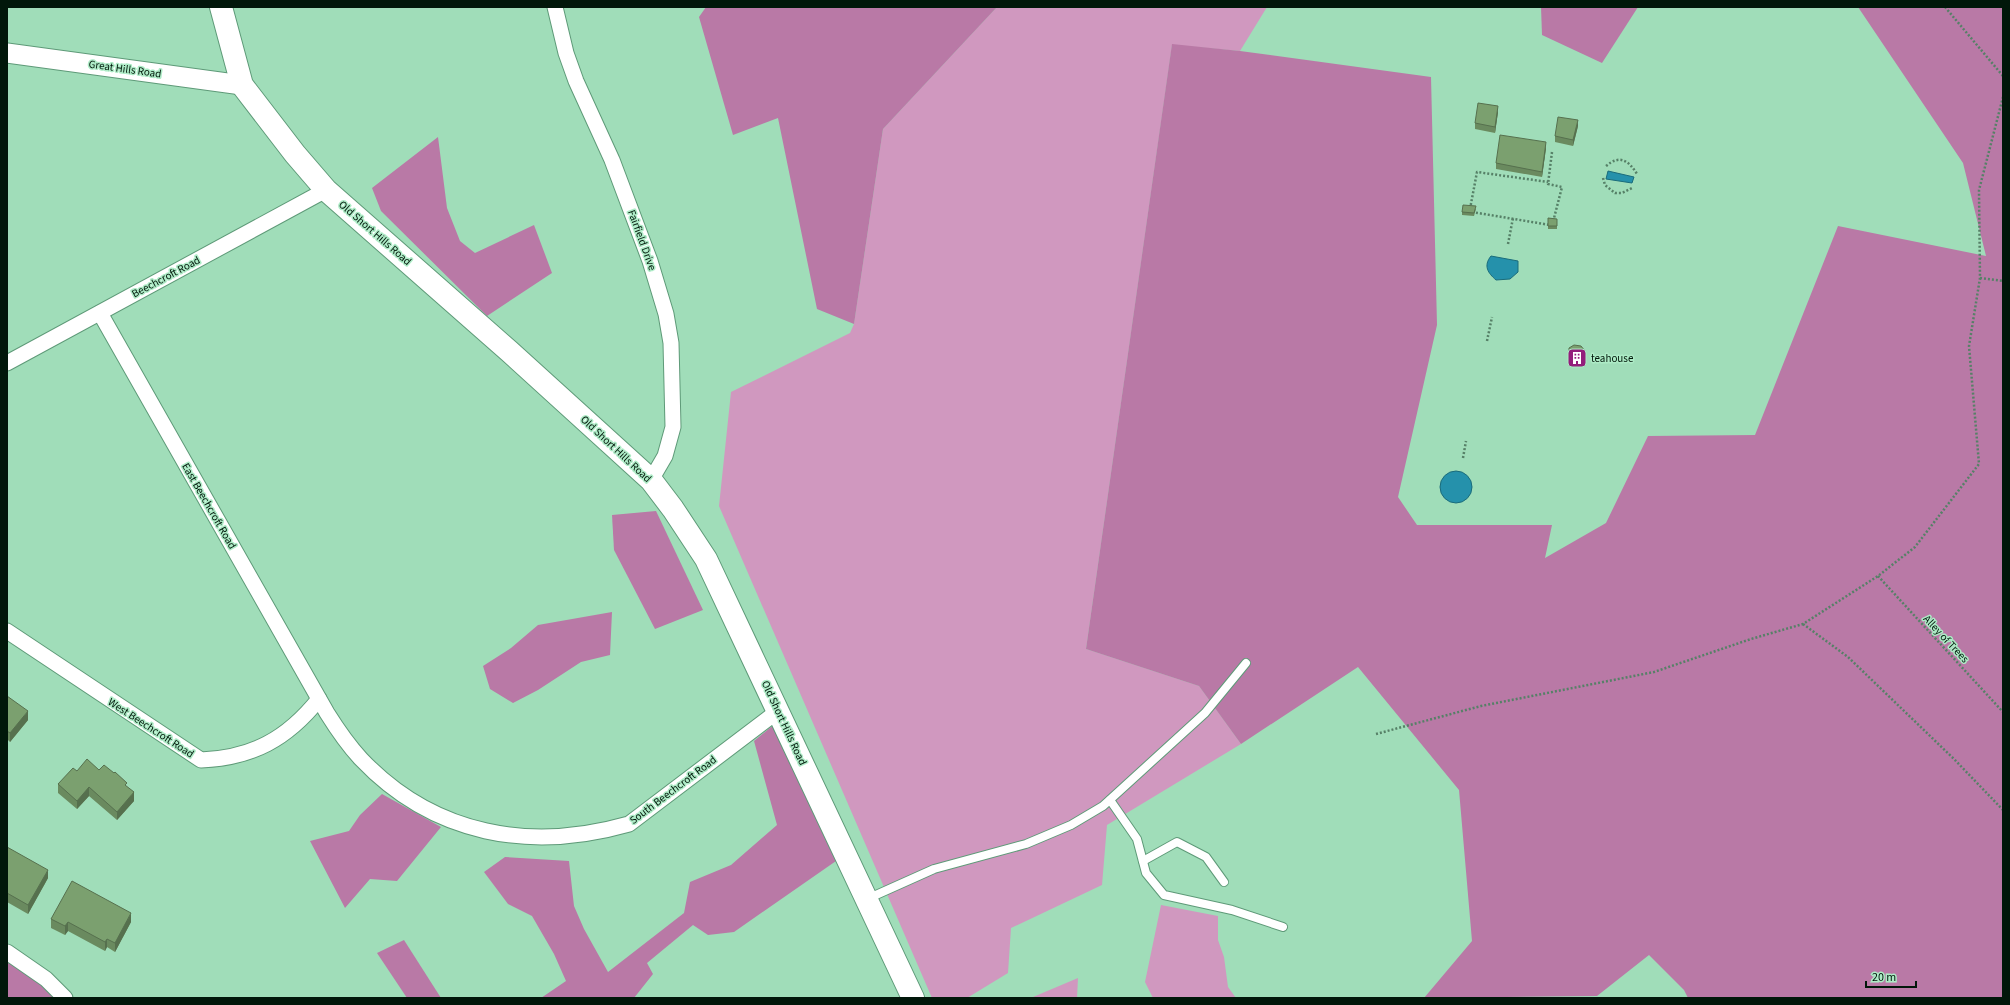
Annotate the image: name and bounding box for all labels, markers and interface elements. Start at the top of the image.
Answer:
street label: Great Hills Road [88,56,162,82]
street label: Old Short Hills Road [335,197,415,269]
street label: Fairfield Drive [624,208,660,273]
street label: Beechcroft Road [129,253,203,301]
building icon: teahouse [1566,347,1588,369]
place label: teahouse [1591,351,1634,366]
street label: Old Short Hills Road [577,412,655,486]
street label: East Beechcroft Road [178,460,240,552]
street label: Alley of Trees [1920,612,1972,666]
street label: Old Short Hills Road [758,678,810,768]
street label: West Beechcroft Road [105,695,197,761]
street label: South Beechcroft Road [627,752,719,828]
scale bar [1866,963,1916,989]
text: 20 m [1872,969,1896,986]

